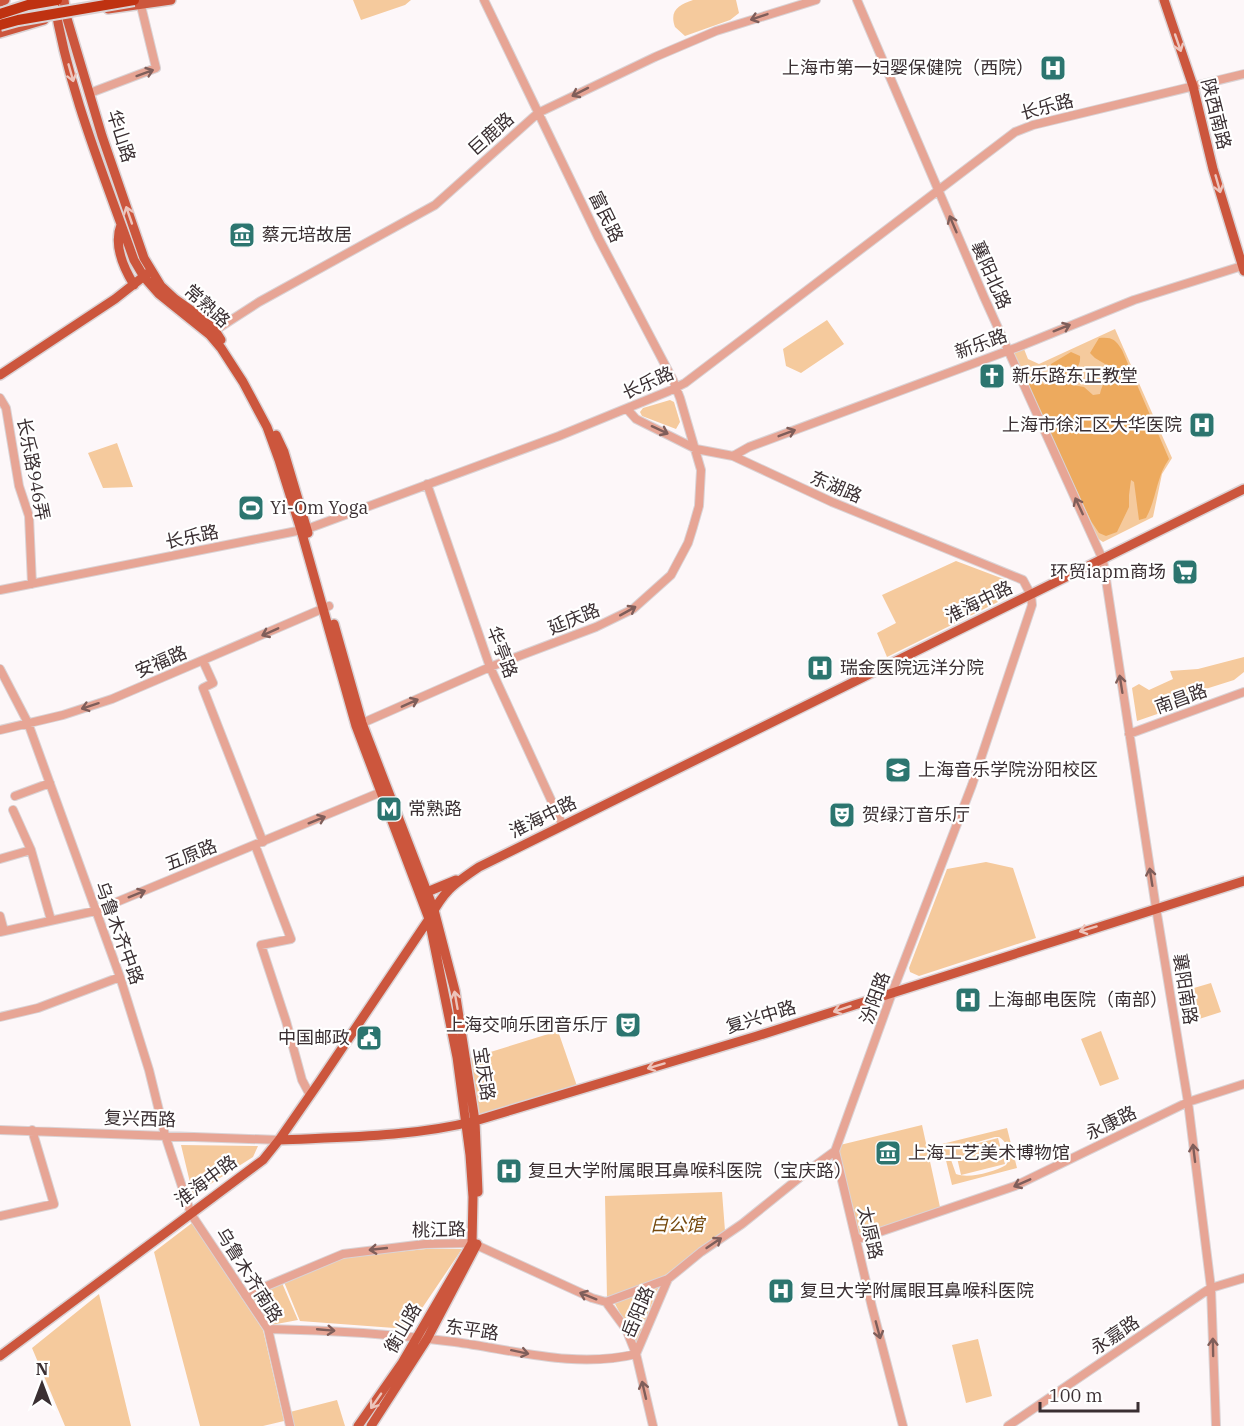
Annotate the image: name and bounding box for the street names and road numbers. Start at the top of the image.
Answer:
street label: 陕西南路 [1197,76,1236,152]
street label: 长乐路 [1018,88,1076,125]
street label: 华山路 [102,107,141,165]
street label: 巨鹿路 [463,107,518,160]
street label: 富民路 [584,187,629,246]
street label: 襄阳北路 [966,237,1017,312]
street label: 常熟路 [180,279,235,332]
street label: 新乐路 [952,323,1010,364]
street label: 长乐路 [618,361,677,404]
street label: 长乐路946弄 [12,415,55,522]
street label: 东湖路 [807,465,866,508]
street label: 长乐路 [163,520,221,553]
street label: 淮海中路 [941,575,1016,628]
street label: 延庆路 [544,598,603,639]
street label: 华亭路 [482,622,523,681]
street label: 安福路 [131,640,190,683]
street label: 南昌路 [1152,678,1210,719]
street label: 淮海中路 [505,790,580,843]
street label: 五原路 [161,834,220,875]
street label: 乌鲁木齐中路 [90,878,149,988]
street label: 襄阳南路 [1169,952,1202,1026]
street label: 汾阳路 [854,969,895,1027]
street label: 复兴中路 [723,995,799,1038]
street label: 宝庆路 [469,1045,500,1102]
street label: 永康路 [1081,1100,1140,1145]
street label: 复兴西路 [104,1106,176,1131]
street label: 淮海中路 [170,1150,241,1211]
street label: 太原路 [853,1204,888,1262]
street label: 桃江路 [412,1218,466,1241]
street label: 乌鲁木齐南路 [211,1223,288,1327]
street label: 岳阳路 [616,1282,659,1341]
street label: 衡山路 [379,1299,426,1357]
street label: 永嘉路 [1086,1310,1144,1359]
street label: 东平路 [444,1314,500,1345]

